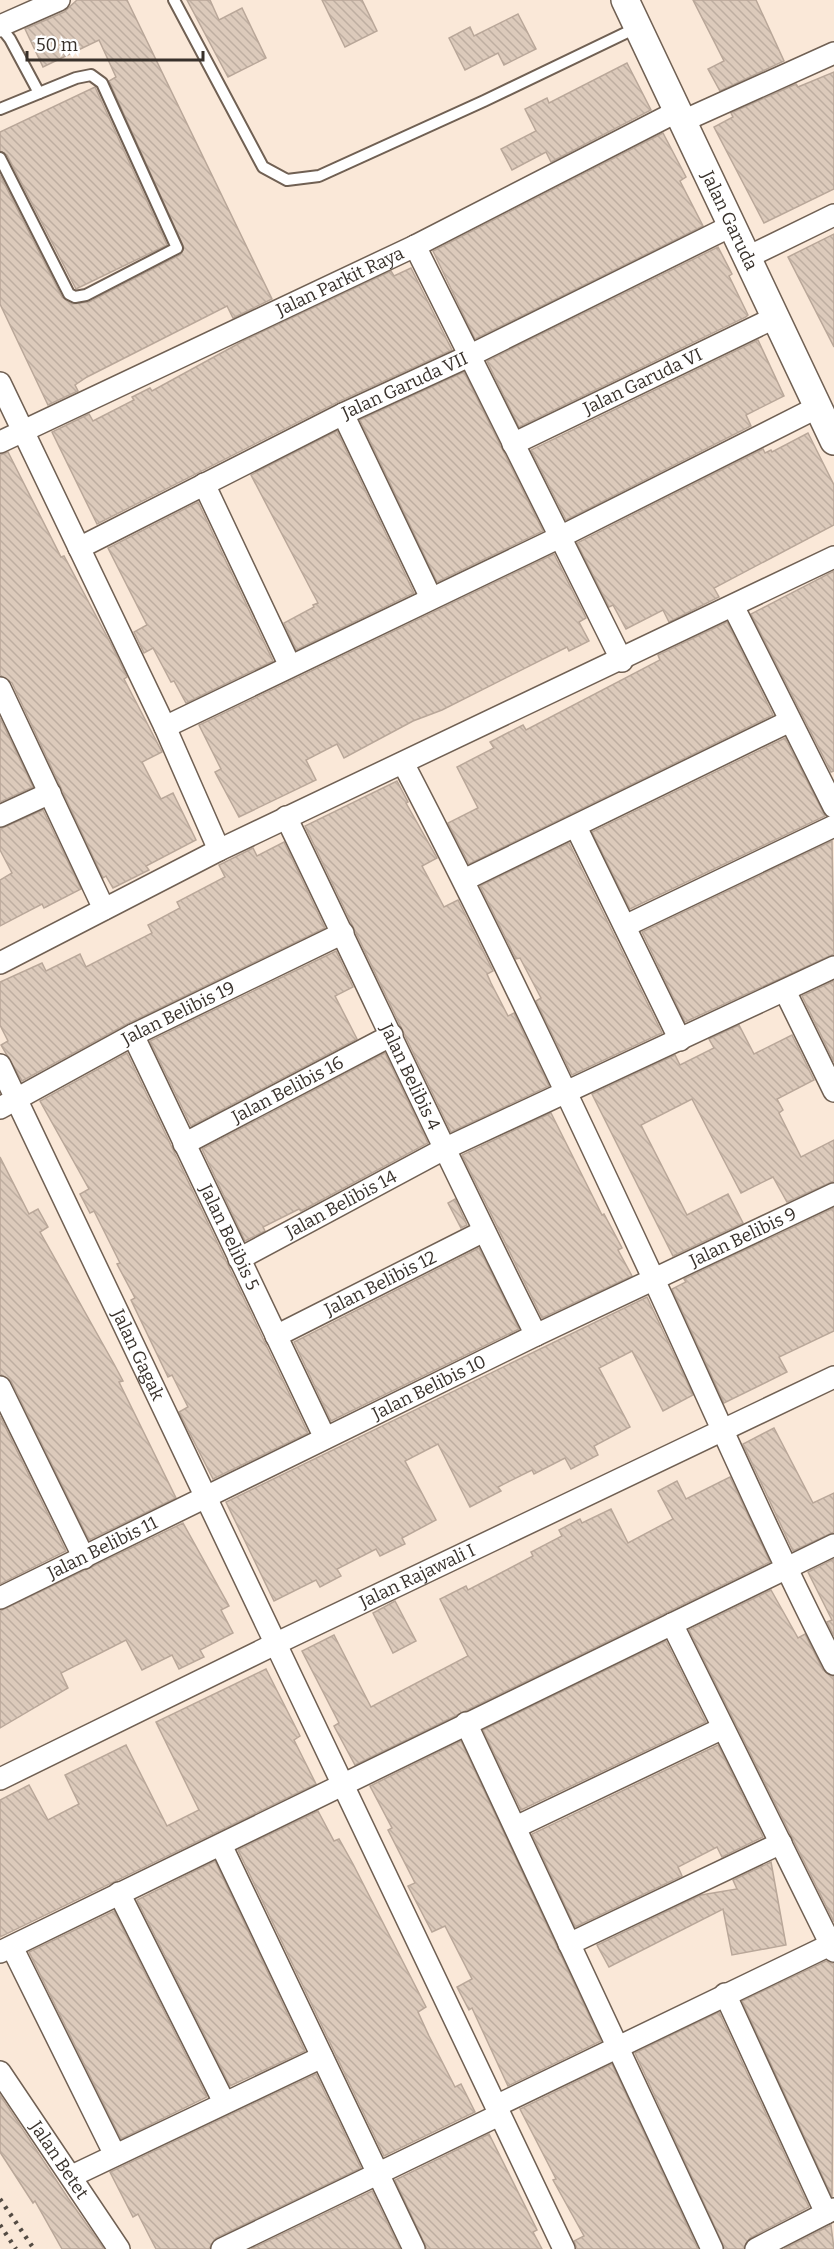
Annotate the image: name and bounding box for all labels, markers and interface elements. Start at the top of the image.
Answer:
scale bar [27,24,202,62]
text: 50 m [36,34,78,56]
street label: Jalan Garuda [696,166,763,274]
street label: Jalan Parkit Raya [272,242,407,321]
street label: Jalan Garuda VI [579,343,706,420]
street label: Jalan Garuda VII [338,347,471,424]
street label: Jalan Belibis 19 [117,976,238,1051]
street label: Jalan Belibis 4 [375,1019,445,1134]
street label: Jalan Belibis 16 [227,1051,347,1128]
street label: Jalan Belibis 14 [281,1165,401,1243]
street label: Jalan Belibis 5 [194,1180,264,1294]
street label: Jalan Belibis 9 [685,1202,800,1272]
street label: Jalan Belibis 12 [320,1246,440,1321]
street label: Jalan Gagak [107,1305,169,1405]
street label: Jalan Belibis 10 [368,1350,490,1425]
street label: Jalan Belibis 11 [43,1511,162,1584]
street label: Jalan Rajawali I [355,1539,479,1613]
street label: Jalan Betet [25,2116,93,2204]

